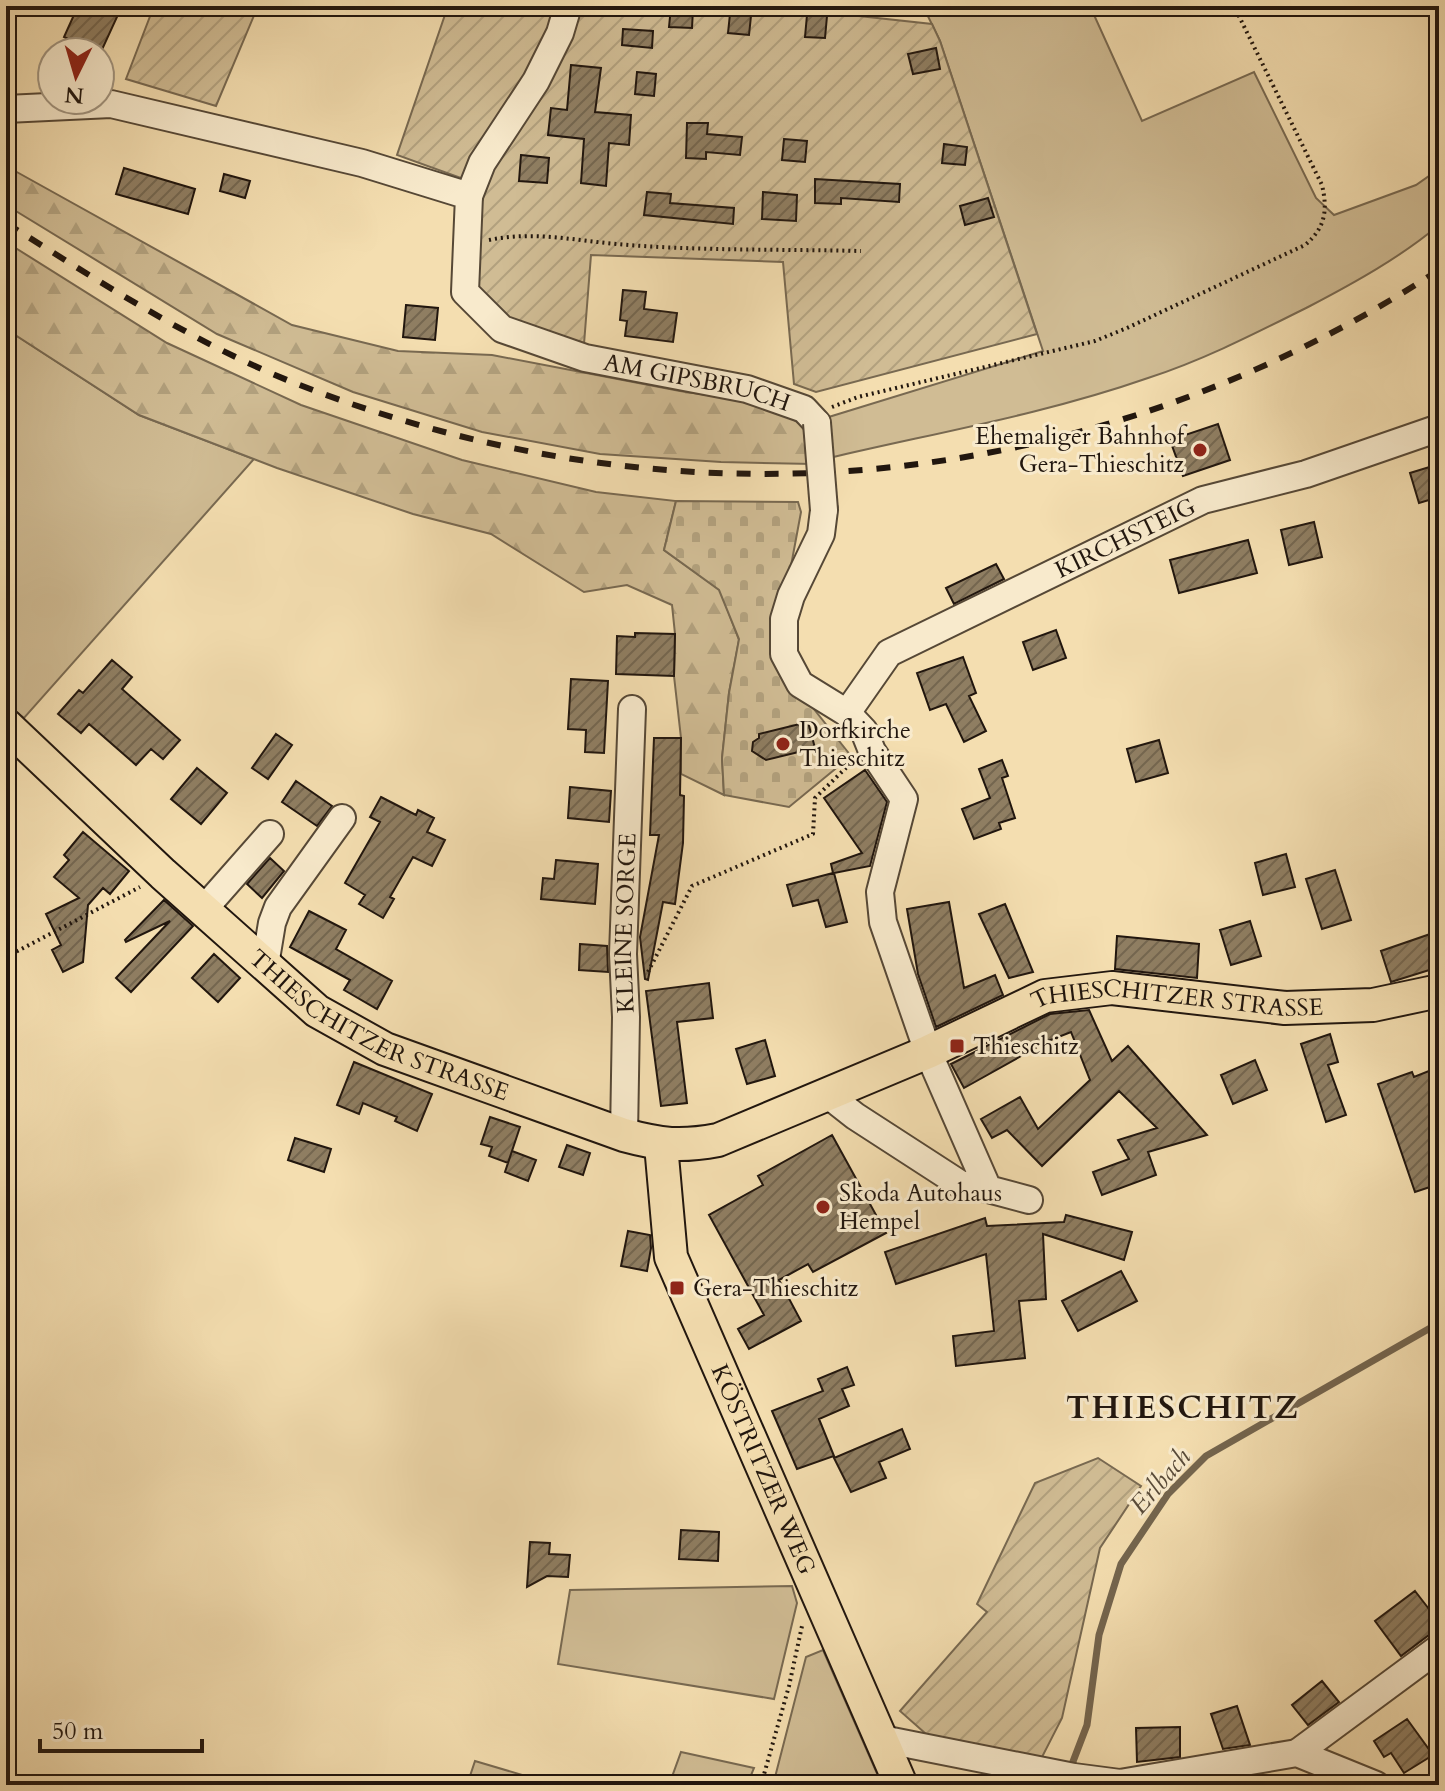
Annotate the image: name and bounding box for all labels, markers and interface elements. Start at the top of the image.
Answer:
north arrow [36,36,116,116]
text: N [64,79,85,111]
street label: AM GIPSBRUCH [601,345,795,419]
place label: Ehemaliger Bahnhof Gera-Thieschitz [975,420,1188,481]
marker: Ehemaliger Bahnhof Gera-Thieschitz [1191,441,1209,459]
street label: KIRCHSTEIG [1049,490,1201,586]
place label: Dorfkirche Thieschitz [799,714,911,775]
marker: Dorfkirche Thieschitz [774,735,792,753]
street label: KLEINE SORGE [606,832,644,1014]
street label: THIESCHITZER STRASSE [242,942,514,1109]
street label: THIESCHITZER STRASSE [1025,971,1324,1025]
place label: Thieschitz [973,1030,1079,1063]
marker: Thieschitz [948,1037,966,1055]
place label: Skoda Autohaus Hempel [839,1177,1002,1238]
marker: Skoda Autohaus Hempel [814,1198,832,1216]
place label: Gera-Thieschitz [693,1272,859,1305]
marker: Gera-Thieschitz [668,1279,686,1297]
street label: KÖSTRITZER WEG [703,1359,824,1579]
district label: THIESCHITZ [1066,1386,1300,1430]
water label: Erlbach [1122,1440,1199,1522]
scale bar [40,1703,202,1753]
text: 50 m [52,1715,104,1748]

